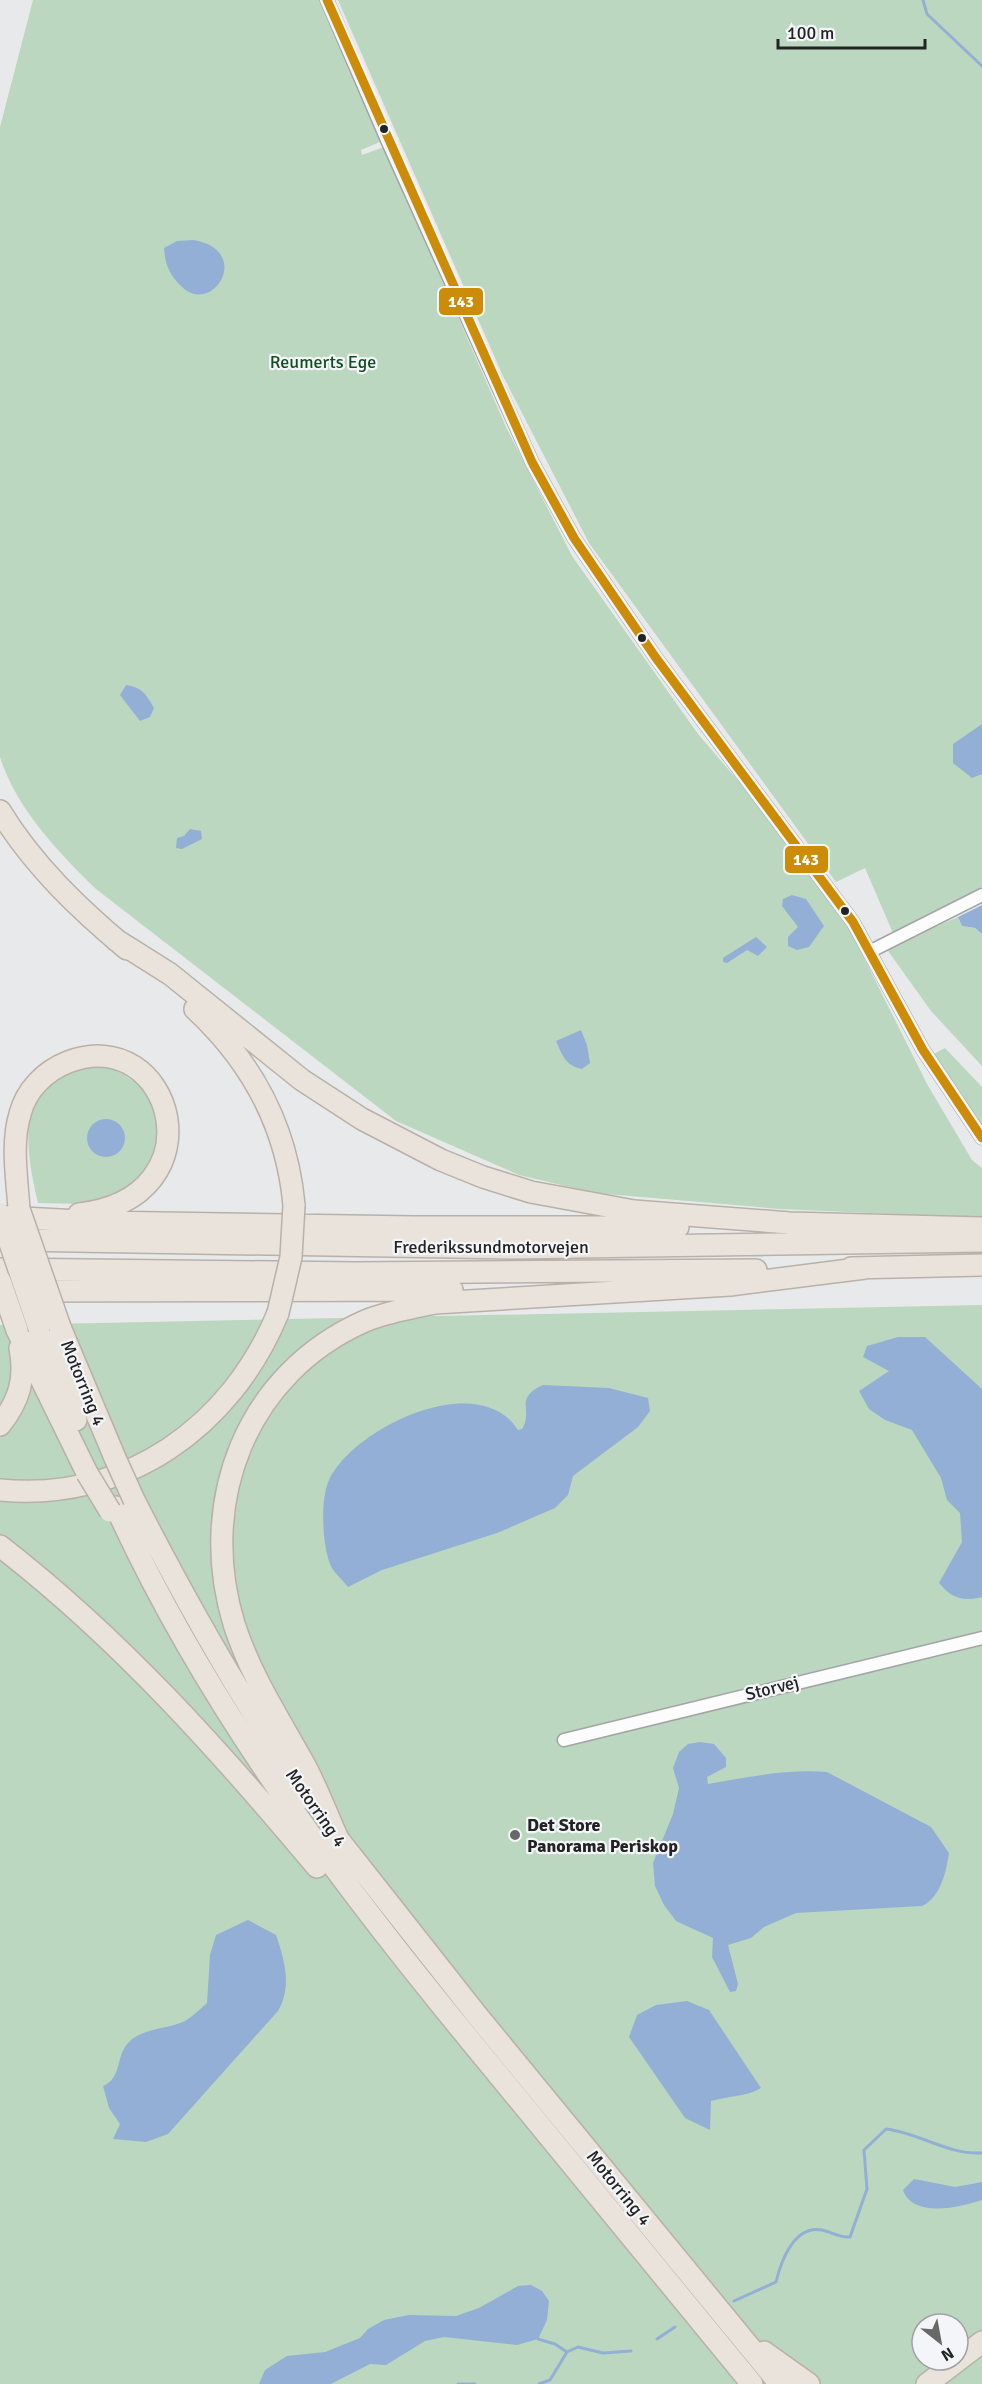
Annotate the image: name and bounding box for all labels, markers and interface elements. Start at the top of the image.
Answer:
scale bar [778,12,925,50]
text: 100 m [787,22,834,44]
unlabelled marker [378,123,390,135]
line badge: 143 [438,287,484,316]
text: 143 [448,292,474,312]
park label: Reumerts Ege [270,351,376,373]
unlabelled marker [636,632,648,644]
line badge: 143 [784,845,829,874]
text: 143 [793,850,819,870]
unlabelled marker [839,905,851,917]
street label: Frederikssundmotorvejen [393,1236,589,1258]
street label: Motorring 4 [56,1337,110,1429]
street label: Storvej [743,1671,801,1705]
street label: Motorring 4 [281,1765,351,1852]
place label: Det Store Panorama Periskop [527,1814,678,1857]
marker: Det Store Panorama Periskop [508,1828,522,1842]
street label: Motorring 4 [582,2146,656,2230]
north arrow [910,2312,970,2372]
text: N [937,2343,957,2365]

